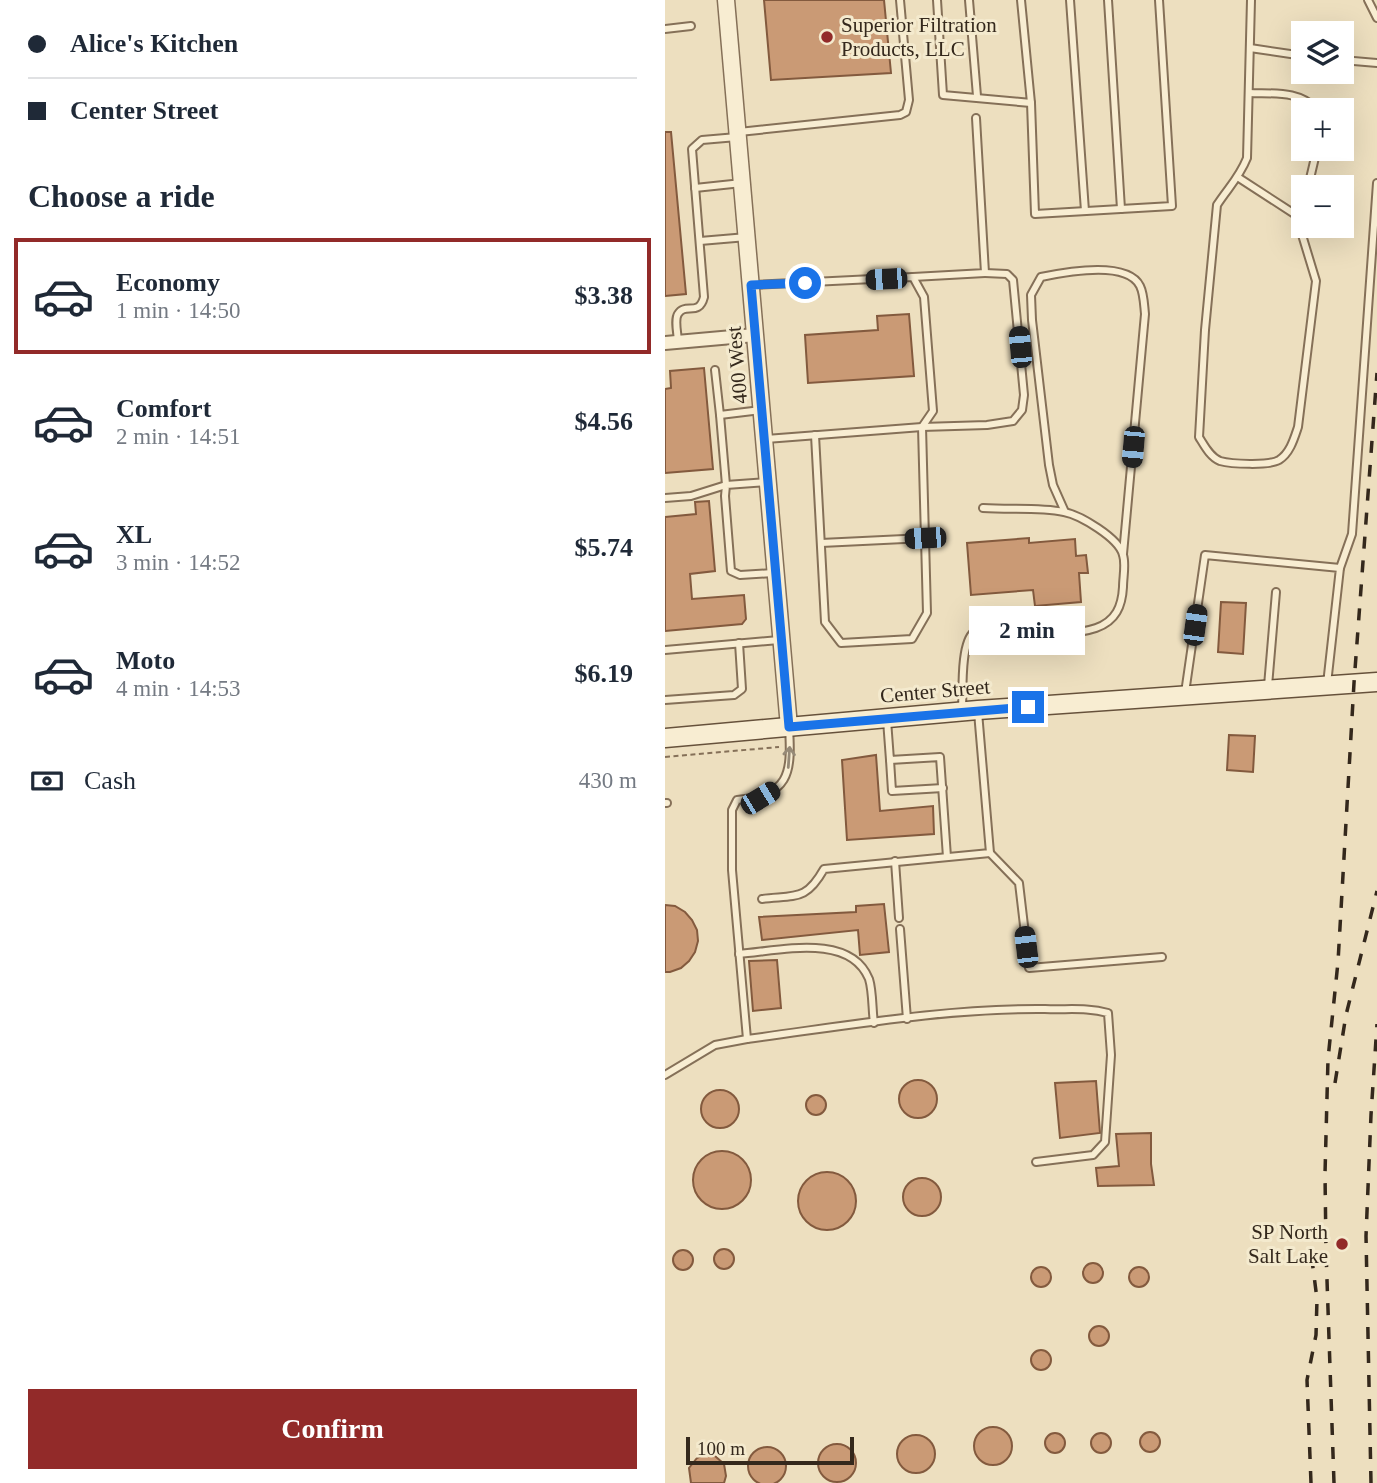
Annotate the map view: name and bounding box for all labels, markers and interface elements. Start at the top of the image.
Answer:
place label: Superior Filtration Products, LLC [841,13,997,61]
map controls [1291,21,1354,238]
button: layers [1291,21,1354,84]
text: Alice's Kitchen [70,29,238,58]
marker: Superior Filtration Products, LLC [819,29,835,45]
text: Center Street [70,96,218,125]
button: + [1291,98,1354,161]
button: − [1291,175,1354,238]
text: Choose a ride [28,178,215,214]
icon: car [32,265,95,328]
route start [789,267,821,299]
car [865,267,908,291]
text: Economy [116,268,220,297]
text: $3.38 [575,281,633,310]
text: 1 min · 14:50 [116,298,241,323]
street label: 400 West [722,325,752,405]
car [1008,325,1033,369]
icon: car [32,391,95,454]
text: Comfort [116,394,211,423]
text: $4.56 [575,407,633,436]
text: 2 min · 14:51 [116,424,241,449]
car [1121,425,1146,469]
icon: car [32,517,95,580]
text: XL [116,520,152,549]
car [904,526,947,550]
text: $5.74 [575,533,633,562]
text: 3 min · 14:52 [116,550,241,575]
car [1182,603,1209,647]
callout: 2 min [970,606,1086,654]
text: 2 min [999,618,1055,643]
icon: car [32,643,95,706]
text: Moto [116,646,175,675]
text: $6.19 [575,659,633,688]
street label: Center Street [879,674,991,708]
text: 4 min · 14:53 [116,676,241,701]
route end [1012,691,1044,723]
one-way arrow [783,745,796,768]
icon: cash [28,762,66,800]
text: Cash [84,766,136,795]
text: 430 m [579,768,637,793]
car [737,778,784,818]
car [1014,925,1039,969]
place label: SP North Salt Lake [1248,1220,1328,1268]
marker: SP North Salt Lake [1334,1236,1350,1252]
button: Confirm [28,1389,637,1469]
scale bar [686,1434,854,1466]
text: 100 m [697,1438,745,1459]

